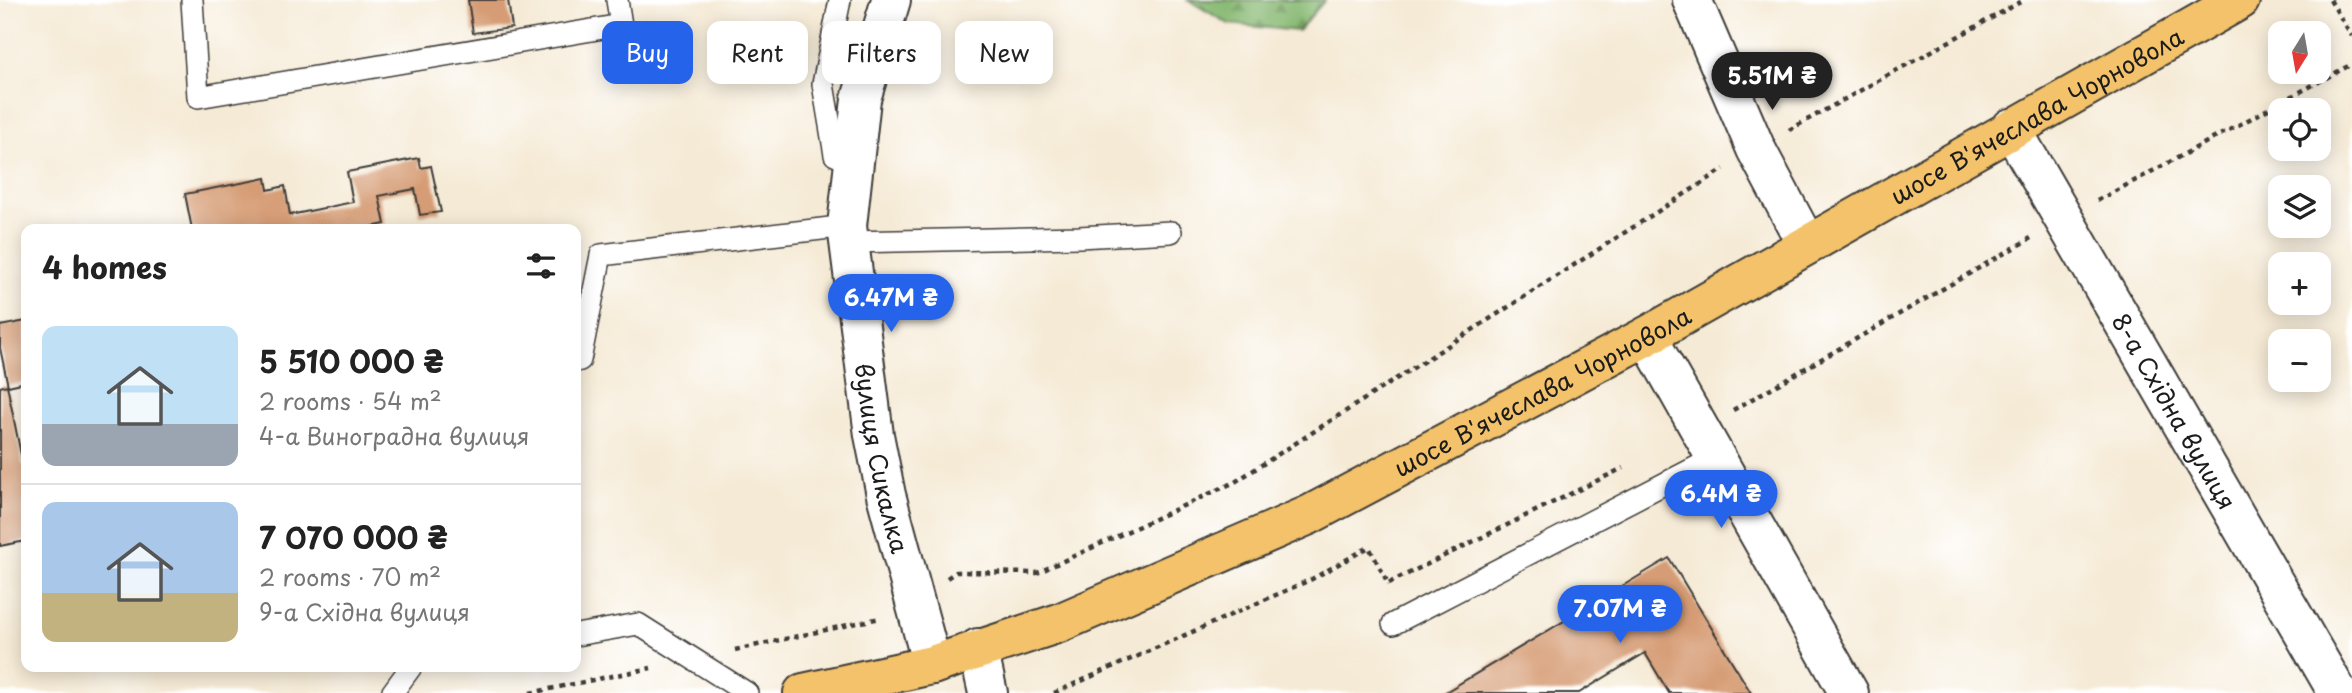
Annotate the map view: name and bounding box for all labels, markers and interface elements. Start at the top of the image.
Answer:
street label: шосе В'ячеслава Чорновола [1883,18,2190,213]
chip: Buy [602,21,693,84]
chip: Rent [707,21,808,84]
chip: Filters [822,21,941,84]
chip: New [955,21,1053,84]
north arrow [2268,21,2331,84]
map controls [2268,21,2331,392]
pin: 5.51M ₴ [1707,52,1837,112]
text: 5.51M ₴ [1727,57,1817,92]
button: locate [2268,98,2331,161]
button: layers [2268,175,2331,238]
text: 4 homes [42,244,167,289]
icon: filters [522,247,560,285]
button: + [2268,252,2331,315]
pin: 6.47M ₴ [826,274,956,334]
text: 6.47M ₴ [844,279,938,314]
street label: шосе В'ячеслава Чорновола [1387,297,1697,485]
street label: 8-а Східна вулиця [2104,306,2246,516]
button: − [2268,329,2331,392]
text: 5 510 000 ₴ [259,338,444,383]
icon: home [98,354,182,438]
street label: вулиця Сикалка [847,361,919,557]
text: 2 rooms · 54 m² [259,383,442,418]
text: 4-а Виноградна вулиця [259,418,529,453]
pin: 6.4M ₴ [1664,470,1778,530]
text: 6.4M ₴ [1680,475,1762,510]
text: 7 070 000 ₴ [259,514,448,559]
icon: home [98,530,182,614]
text: 2 rooms · 70 m² [259,559,441,594]
pin: 7.07M ₴ [1555,586,1685,645]
text: 7.07M ₴ [1573,590,1667,625]
text: 9-а Східна вулиця [259,594,470,629]

